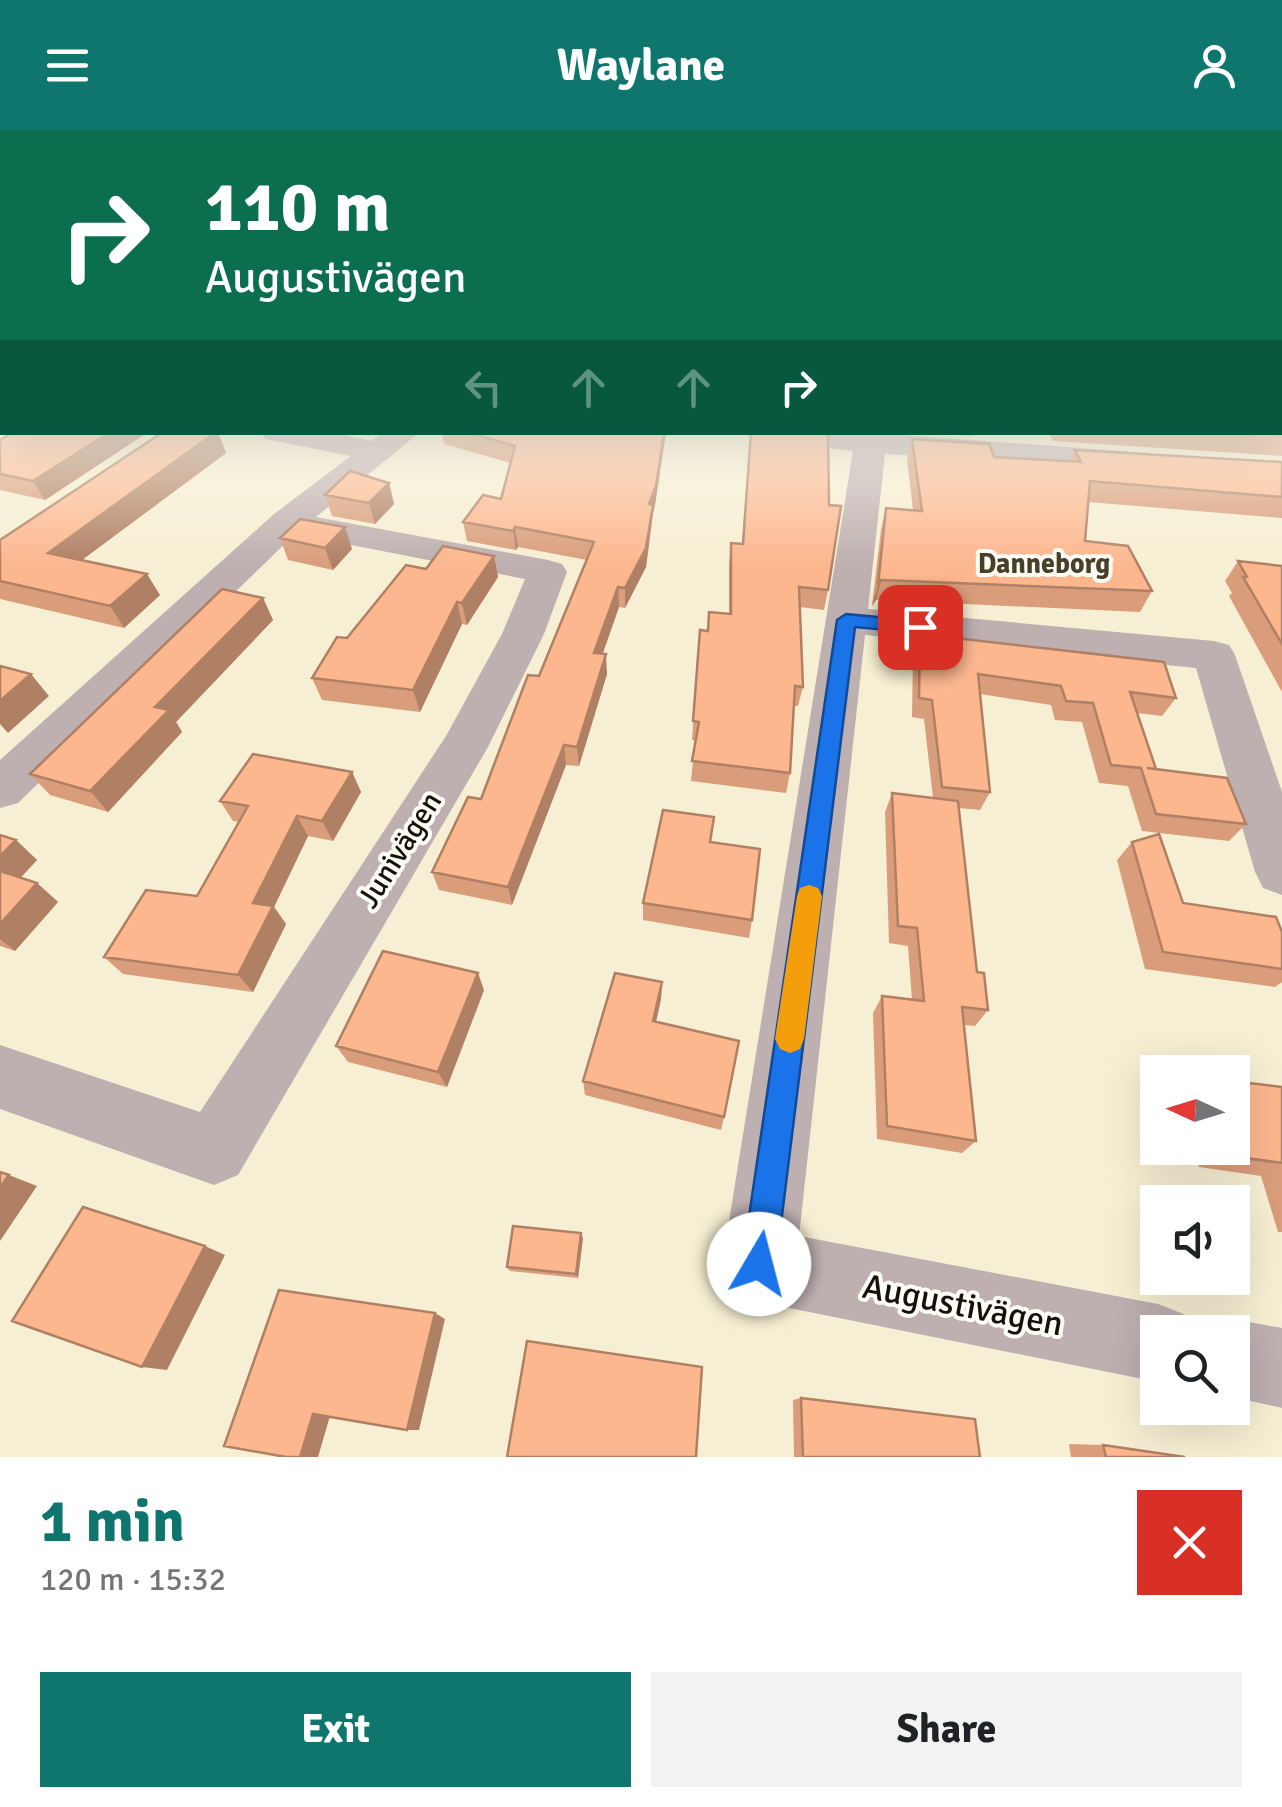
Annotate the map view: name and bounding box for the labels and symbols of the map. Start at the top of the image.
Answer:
district label: Danneborg [978,547,1110,581]
pin [878,585,963,670]
street label: Junivägen [350,785,450,915]
north arrow [1140,1055,1250,1165]
position arrow [707,1212,811,1316]
street label: Augustivägen [859,1264,1067,1346]

